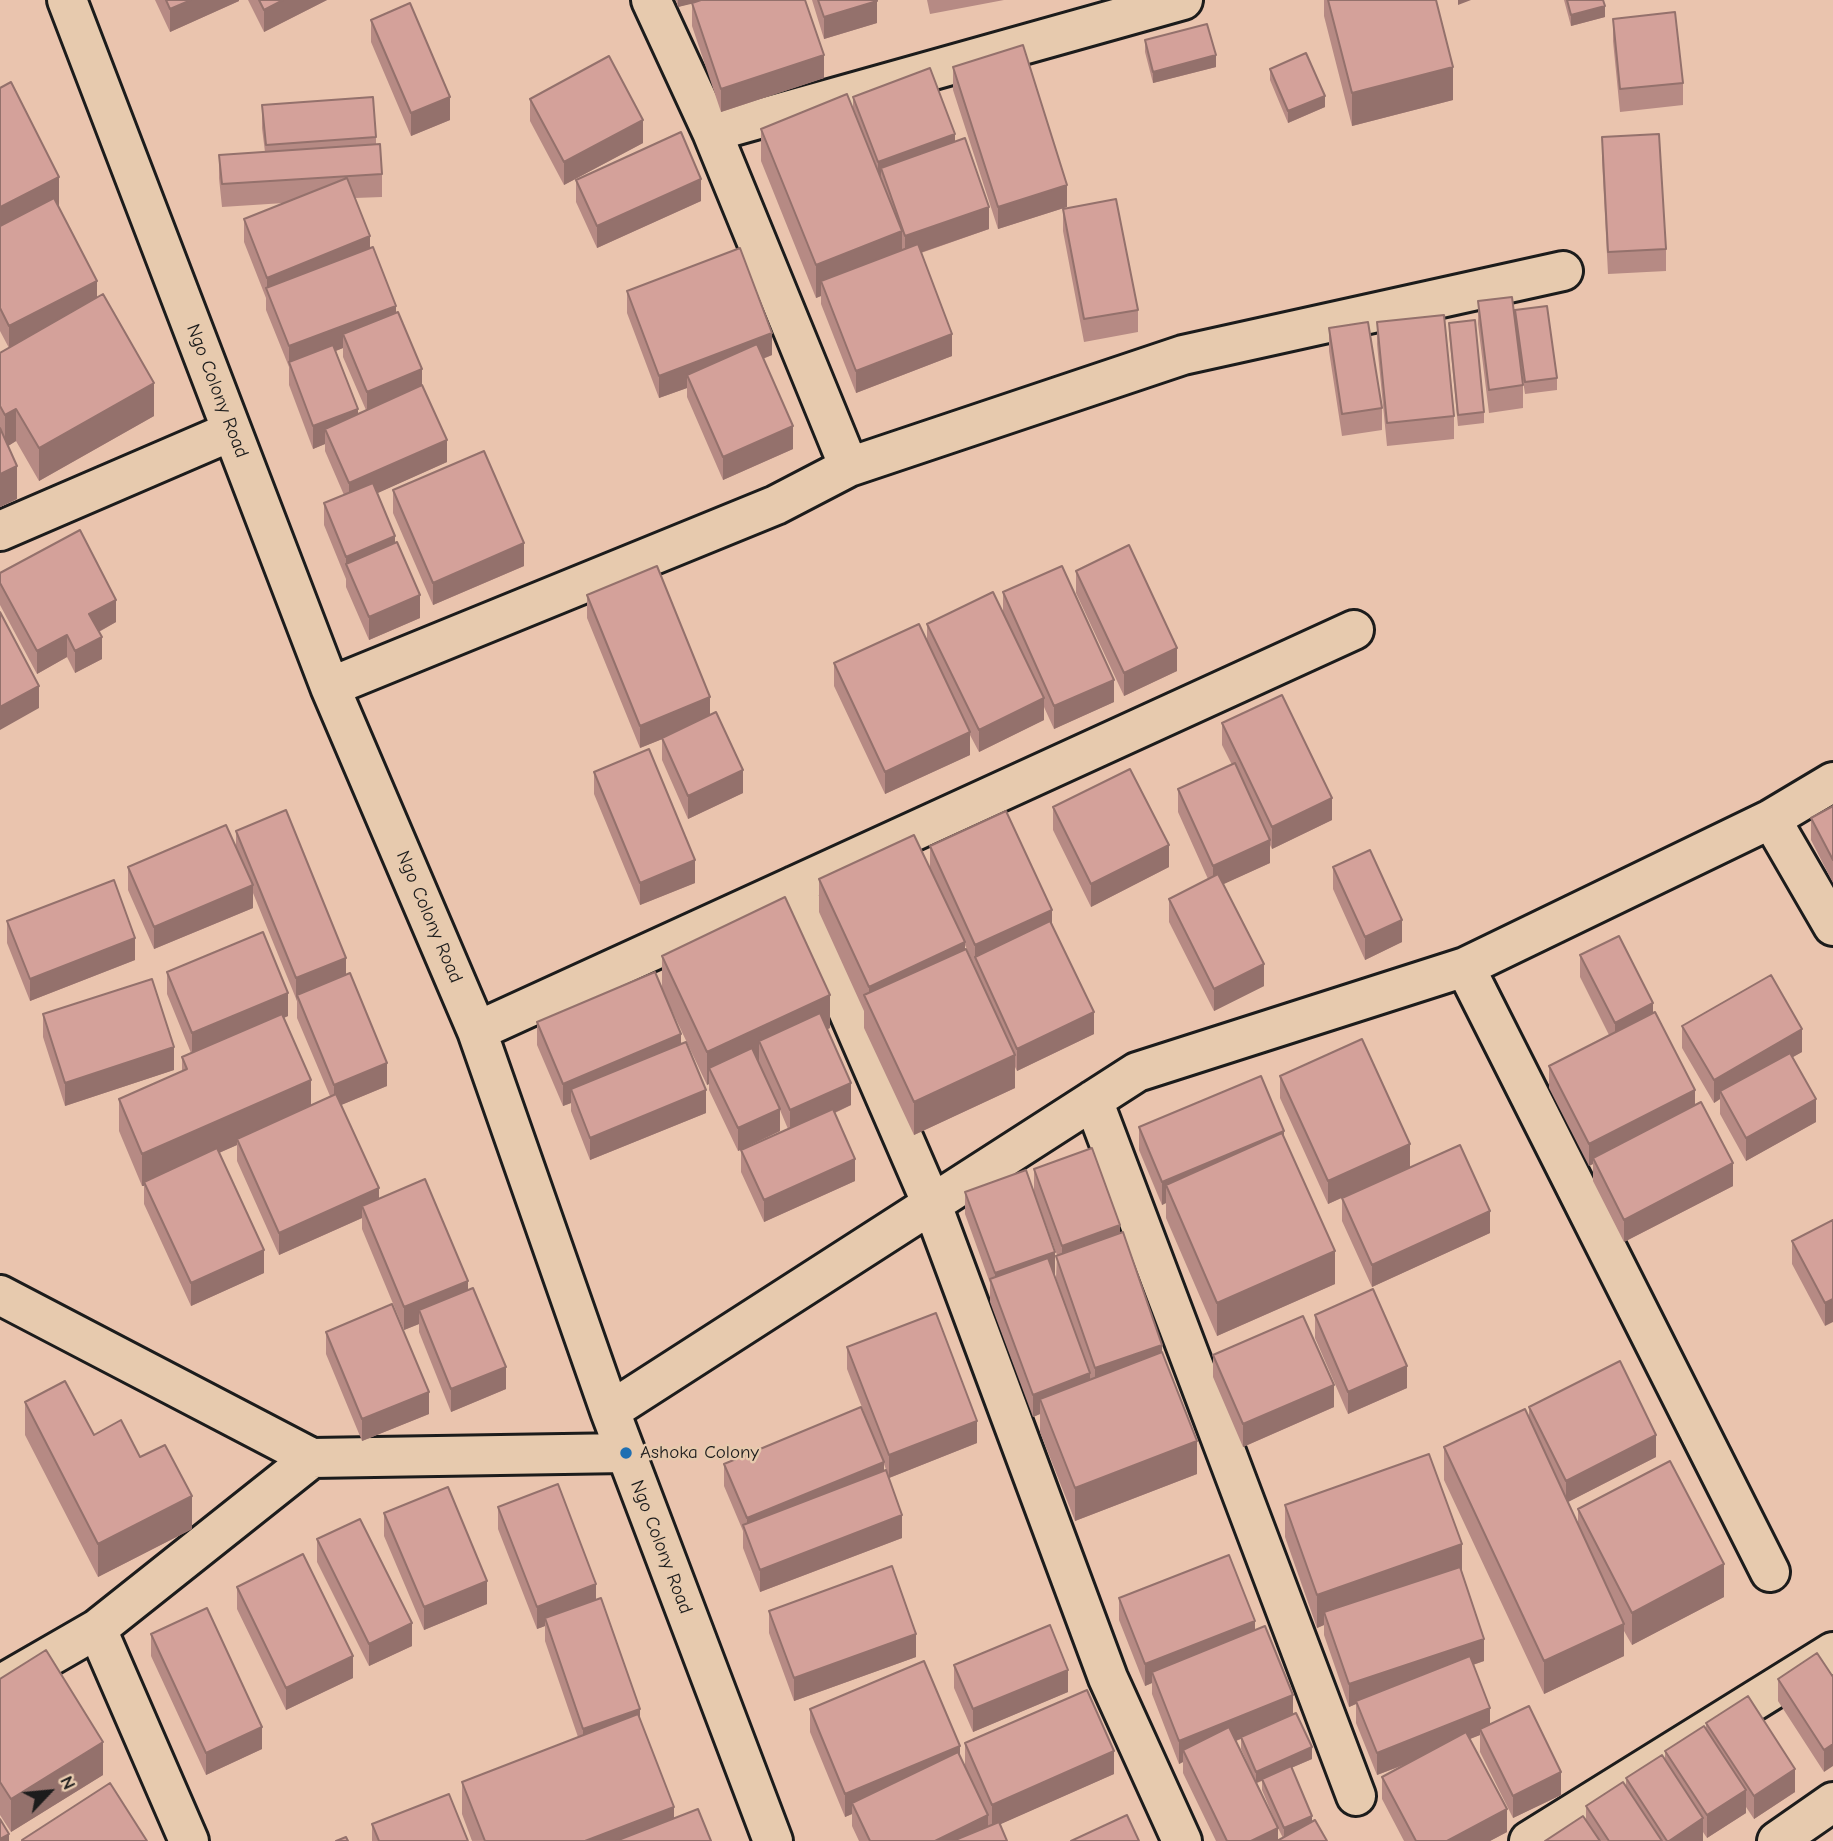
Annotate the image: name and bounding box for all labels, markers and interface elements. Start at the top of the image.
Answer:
street label: Ngo Colony Road [181,321,253,461]
street label: Ngo Colony Road [391,848,467,986]
place label: Ashoka Colony [640,1442,759,1464]
marker: Ashoka Colony [618,1445,634,1461]
street label: Ngo Colony Road [625,1477,697,1617]
north arrow [14,1757,84,1827]
text: N [55,1772,80,1793]

